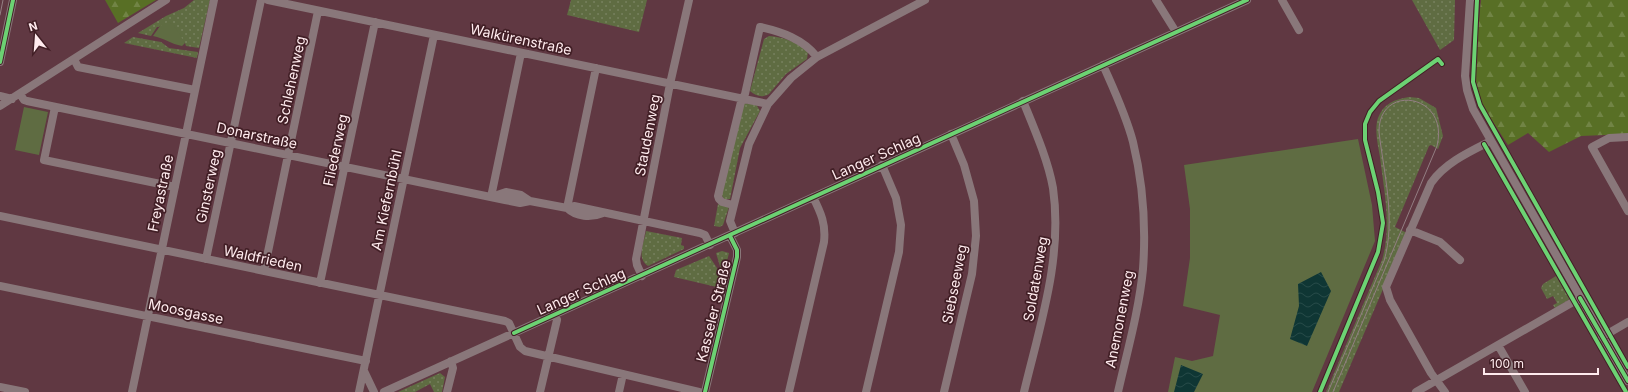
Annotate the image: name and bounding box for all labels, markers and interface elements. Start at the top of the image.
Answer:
north arrow [16,16,56,56]
text: N [27,19,39,34]
street label: Walkürenstraße [469,20,573,58]
street label: Schlehenweg [273,34,309,126]
street label: Staudenweg [631,93,663,177]
street label: Fliederweg [319,112,351,188]
street label: Donarstraße [215,118,299,152]
street label: Langer Schlag [829,129,923,183]
street label: Ginsterweg [192,147,224,225]
street label: Am Kiefernbühl [367,148,405,252]
street label: Freyastraße [144,153,176,233]
street label: Soldatenweg [1019,235,1051,323]
street label: Waldfrieden [222,241,304,275]
street label: Siebseeweg [938,243,970,325]
street label: Kasseler Straße [692,258,734,364]
street label: Langer Schlag [534,264,628,318]
street label: Anemonenweg [1101,269,1137,369]
street label: Moosgasse [147,295,225,327]
scale bar [1484,350,1598,376]
text: 100 m [1490,356,1524,371]

